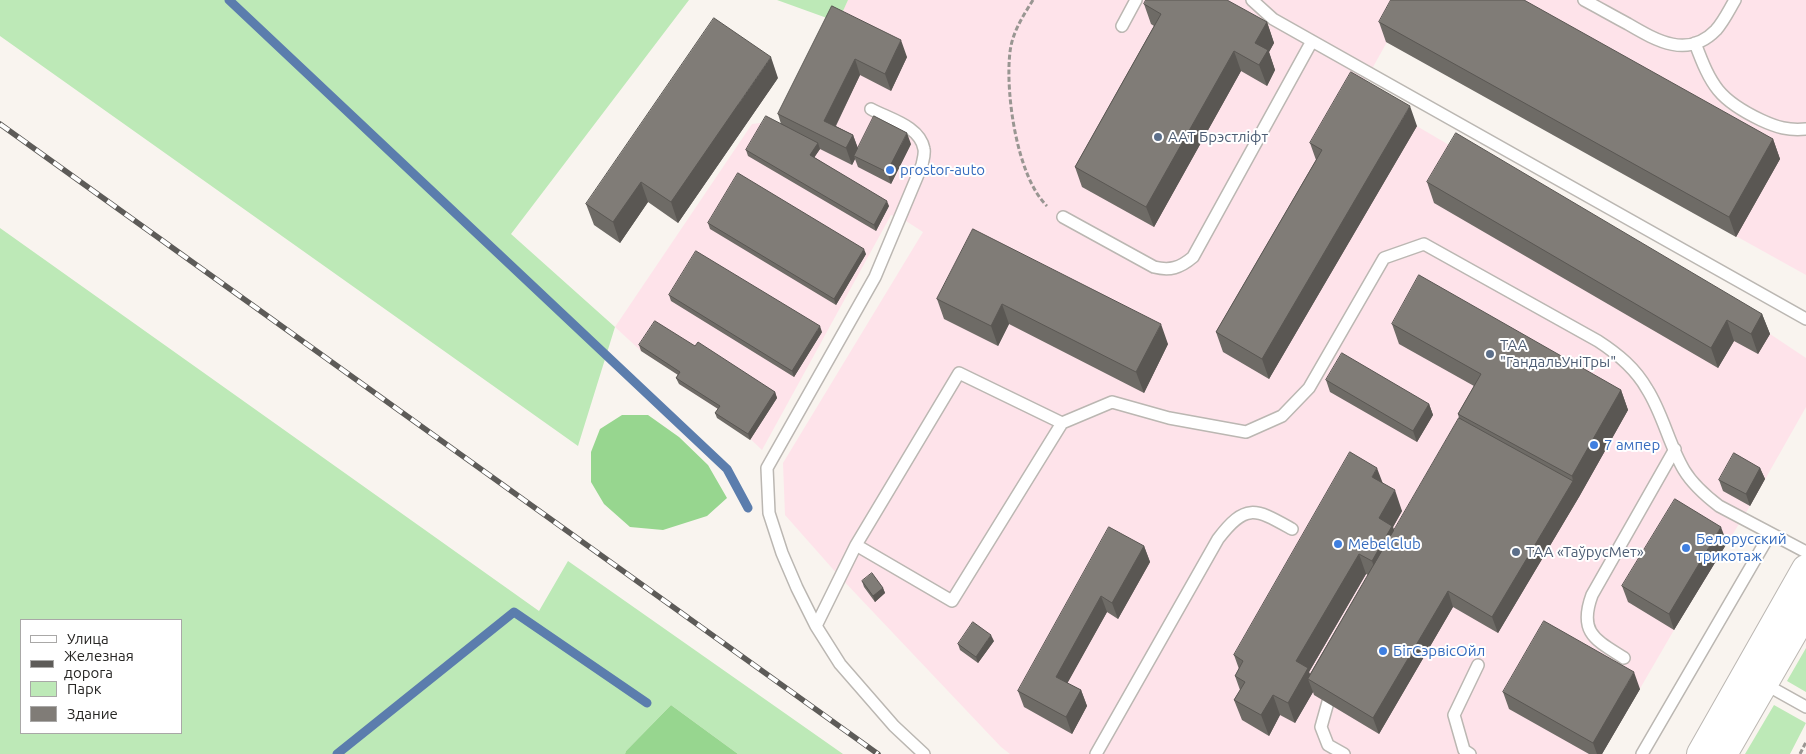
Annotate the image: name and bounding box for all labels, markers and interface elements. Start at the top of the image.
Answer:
place label: ААТ Брэстліфт [1168,128,1268,146]
marker: ААТ Брэстліфт [1152,131,1164,143]
place label: prostor-auto [900,161,985,179]
marker: prostor-auto [884,164,896,176]
place label: ТАА "ГандальУніТры" [1500,336,1616,371]
marker: ТАА "ГандальУніТры" [1484,348,1496,360]
place label: 7 ампер [1604,436,1660,454]
marker: 7 ампер [1588,439,1600,451]
place label: Белорусский трикотаж [1696,530,1787,565]
place label: MebelClub [1348,535,1421,553]
marker: MebelClub [1332,538,1344,550]
marker: Белорусский трикотаж [1680,542,1692,554]
place label: ТАА «ТаўрусМет» [1526,543,1644,561]
marker: ТАА «ТаўрусМет» [1510,546,1522,558]
legend [20,619,182,734]
text: Улица [67,630,109,647]
place label: БігСэрвісОйл [1393,642,1485,660]
marker: БігСэрвісОйл [1377,645,1389,657]
text: Железная дорога [64,647,134,681]
text: Парк [67,680,102,697]
text: Здание [67,705,118,722]

